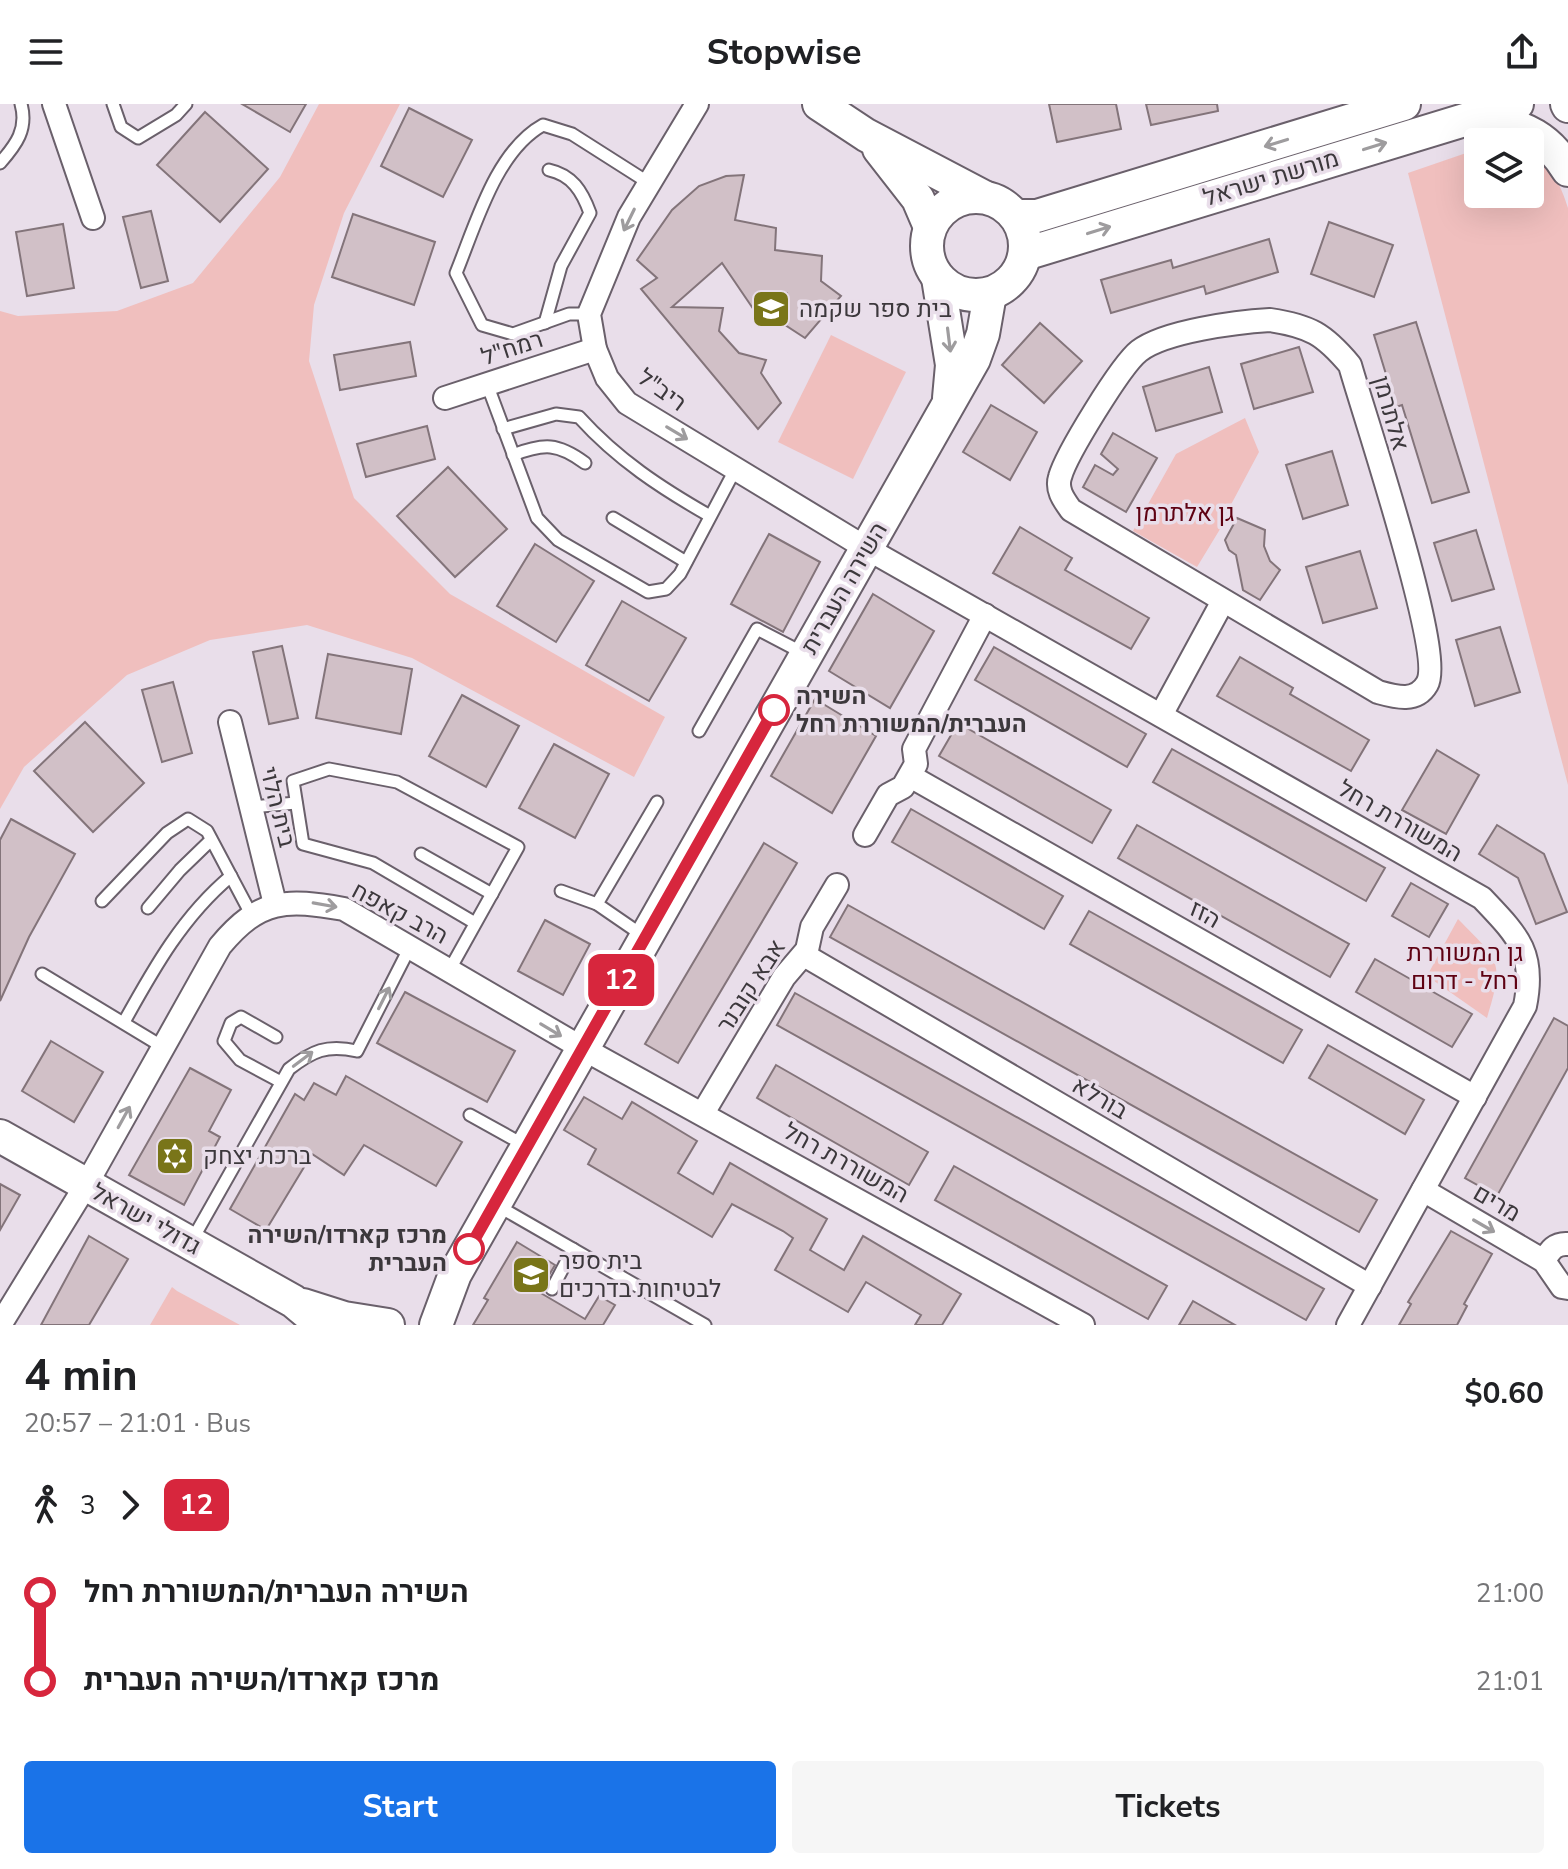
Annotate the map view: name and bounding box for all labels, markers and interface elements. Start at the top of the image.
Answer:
text: Stopwise [706,28,862,77]
icon: menu [24,30,68,74]
icon: share [1500,30,1544,74]
map controls [1464,128,1544,208]
button: layers [1464,128,1544,208]
one-way arrow [1263,136,1289,151]
one-way arrow [1362,138,1388,153]
street label: מורשת ישראל [1199,142,1343,214]
one-way arrow [621,207,636,231]
one-way arrow [1086,222,1112,237]
school or university icon: בית ספר שקמה [750,288,792,330]
place label: בית ספר שקמה [799,293,952,325]
street label: רמח"ל [477,323,547,373]
one-way arrow [942,327,957,352]
street label: ריב"ל [631,361,693,419]
street label: אלתרמן [1365,372,1417,454]
one-way arrow [665,425,688,441]
park label: גן אלתרמן [1136,497,1234,529]
street label: השירה העברית [793,516,895,660]
place label: השירה העברית/המשוררת רחל [796,680,1027,740]
marker: השירה העברית/המשוררת רחל [759,695,789,725]
street label: בית הלוי [253,763,304,851]
street label: המשוררת רחל [1332,772,1468,870]
street label: הרב קאפח [346,874,454,952]
street label: הזז [1184,892,1226,936]
one-way arrow [311,899,337,914]
street label: אבא קובנר [709,933,793,1039]
park label: גן המשוררת רחל - דרום [1407,937,1523,997]
line badge: 12 [585,954,657,1006]
text: 12 [604,961,638,999]
one-way arrow [376,987,392,1011]
one-way arrow [539,1022,562,1038]
one-way arrow [292,1050,313,1067]
street label: בורלא [1066,1069,1134,1127]
one-way arrow [117,1105,132,1129]
street label: המשוררת רחל [778,1115,914,1211]
synagogue icon: ברכת יצחק [154,1135,196,1177]
place label: ברכת יצחק [203,1140,312,1172]
street label: גדולי ישראל [86,1176,206,1262]
street label: מרים [1468,1177,1526,1229]
one-way arrow [1472,1218,1495,1234]
place label: מרכז קארדו/השירה העברית [248,1219,447,1279]
marker: מרכז קארדו/השירה העברית [454,1234,484,1264]
place label: בית ספר לבטיחות בדרכים [559,1245,721,1305]
school or university icon: בית ספר לבטיחות בדרכים [510,1254,552,1296]
text: 4 min [24,1346,138,1406]
text: $0.60 [1465,1373,1544,1414]
text: 20:57 – 21:01 · Bus [24,1406,251,1441]
icon: walk [24,1483,68,1527]
icon: forward [108,1483,152,1527]
text: 12 [180,1486,213,1524]
text: 3 [80,1488,96,1523]
text: השירה העברית/המשוררת רחל [84,1572,469,1613]
text: 21:00 [1476,1576,1544,1611]
text: מרכז קארדו/השירה העברית [84,1660,439,1701]
text: 21:01 [1476,1664,1544,1699]
button: Start [24,1761,776,1853]
button: Tickets [792,1761,1544,1853]

